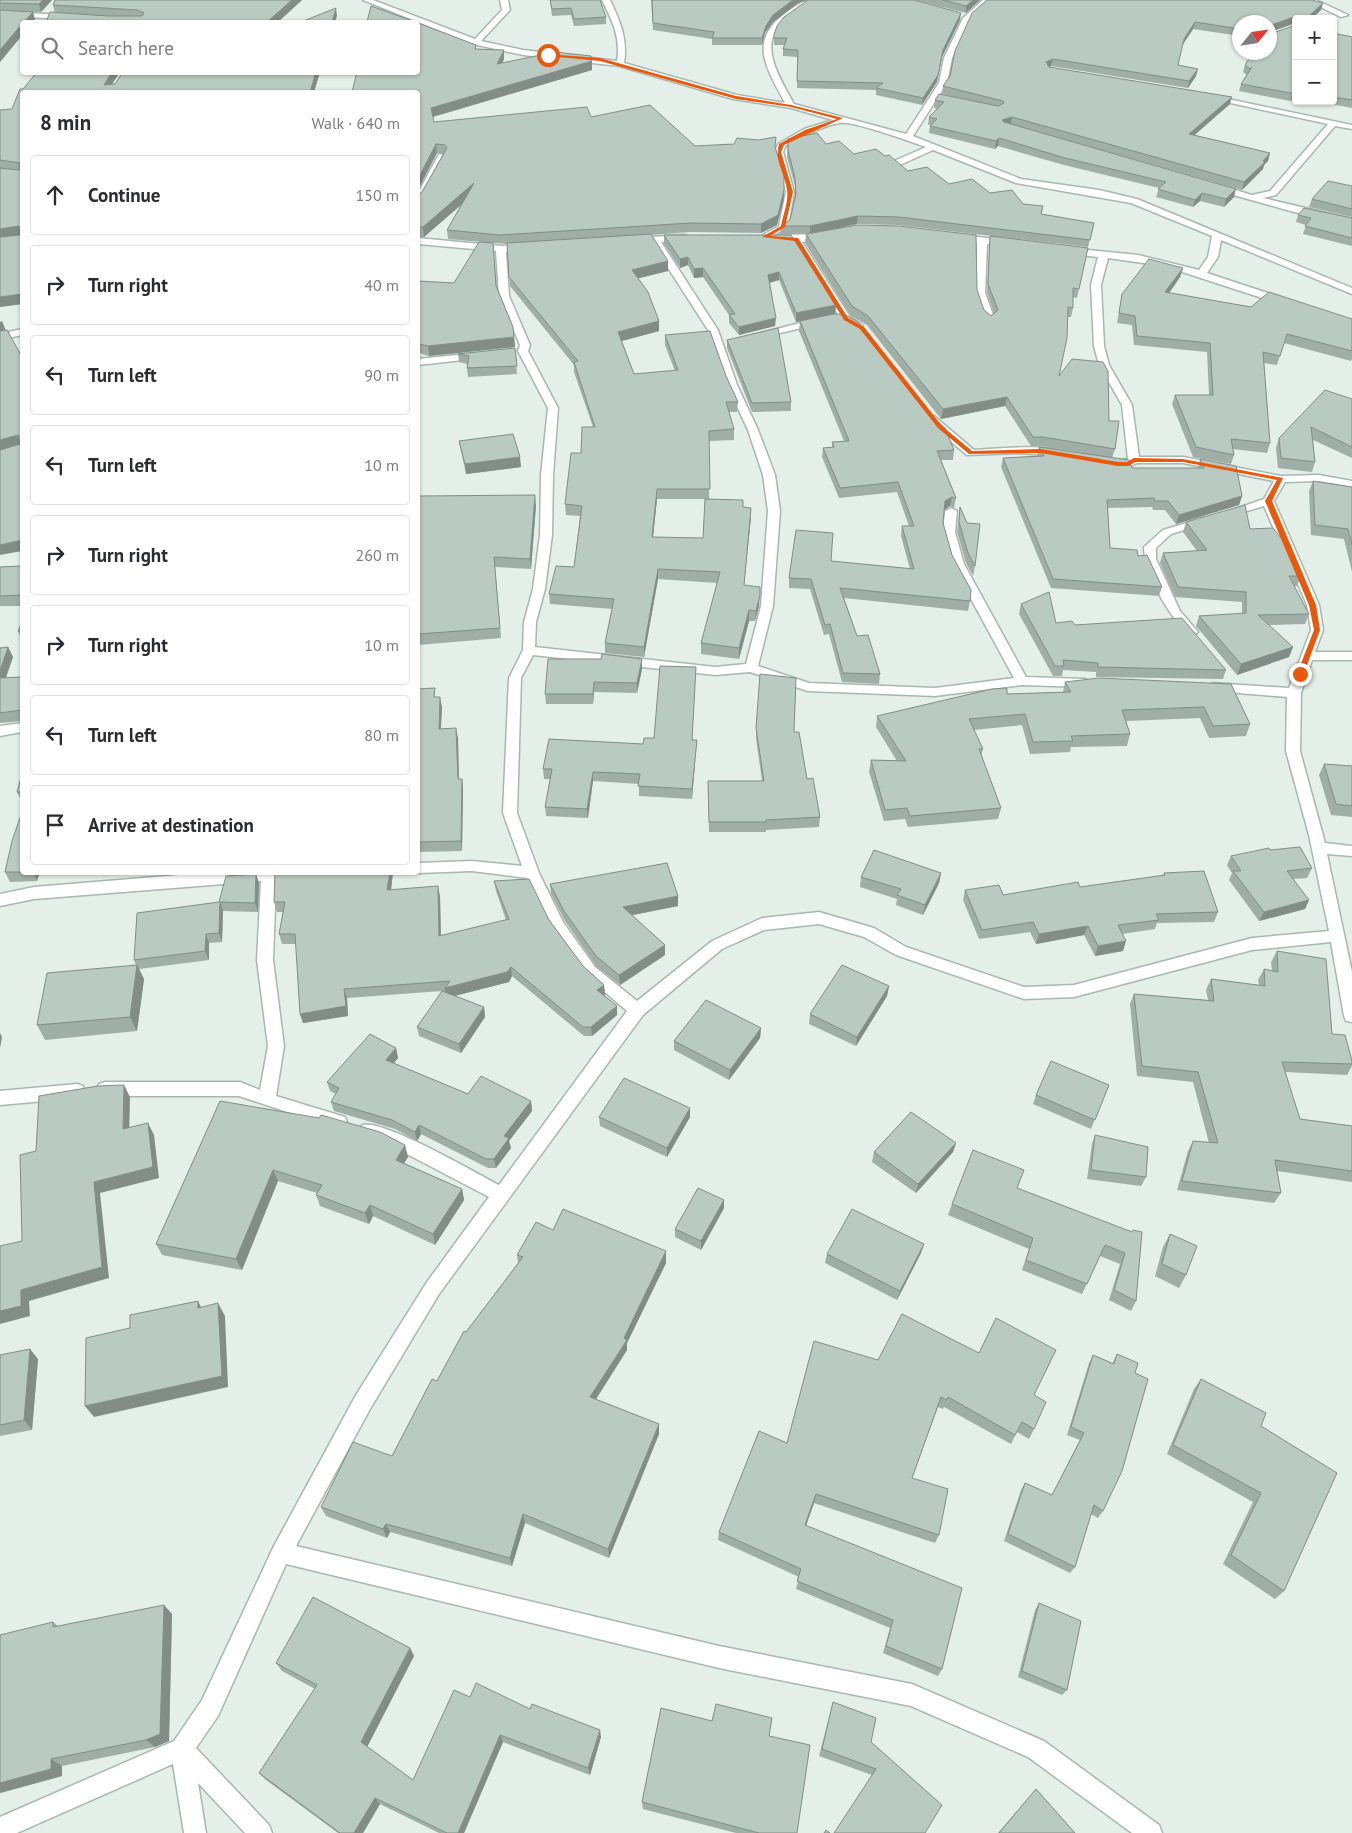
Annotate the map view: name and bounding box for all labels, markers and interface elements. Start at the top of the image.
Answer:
north arrow [1232,15,1277,60]
map controls [1292,15,1337,105]
button: + [1292,15,1337,60]
search box [20,20,420,75]
icon: search [38,34,66,62]
text: Search here [78,36,174,60]
route start [537,44,560,67]
button: − [1292,60,1337,105]
text: 8 min [40,109,91,136]
text: Walk · 640 m [311,113,400,133]
icon: ahead [41,181,69,209]
text: Continue [88,183,160,207]
text: 150 m [356,185,399,205]
icon: right [41,271,69,299]
text: Turn right [88,273,168,297]
text: 40 m [364,275,399,295]
icon: left [41,361,69,389]
text: Turn left [88,363,157,387]
text: 90 m [364,365,399,385]
icon: left [41,451,69,479]
text: Turn left [88,453,157,477]
text: 10 m [364,455,399,475]
icon: right [41,541,69,569]
text: Turn right [88,543,168,567]
text: 260 m [356,545,399,565]
icon: right [41,631,69,659]
text: Turn right [88,633,168,657]
text: 10 m [364,635,399,655]
route end [1289,663,1312,686]
icon: left [41,721,69,749]
text: Turn left [88,723,157,747]
text: 80 m [364,725,399,745]
icon: arrive [41,811,69,839]
text: Arrive at destination [88,813,254,837]

